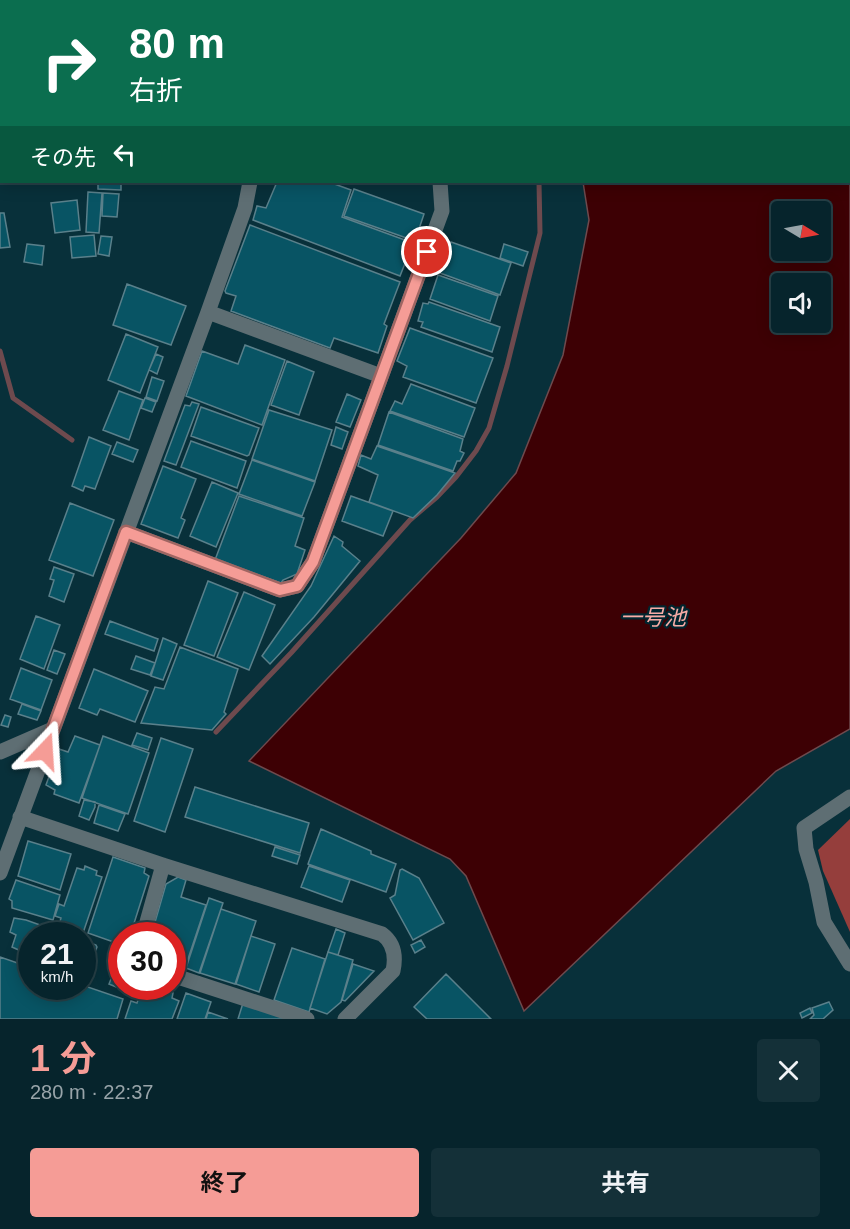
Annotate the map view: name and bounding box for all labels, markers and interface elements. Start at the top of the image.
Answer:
text: 80 m [129,20,225,67]
icon: right [30,24,108,102]
text: 右折 [129,76,183,106]
icon: left [108,138,141,171]
text: その先 [30,145,96,170]
north arrow [771,201,831,261]
map controls [771,201,831,333]
pin [401,226,452,277]
icon: arrive [410,235,443,268]
button: sound [771,273,831,333]
water label: 一号池 [620,605,688,630]
position arrow [13,719,77,783]
speed limit sign: 30 [108,922,186,1000]
text: 21 [40,937,74,970]
text: km/h [41,968,73,985]
text: 1 分 [30,1038,96,1079]
button: close [757,1039,820,1102]
text: 280 m · 22:37 [30,1081,153,1103]
button: 終了 [30,1148,419,1217]
button: 共有 [431,1148,820,1217]

